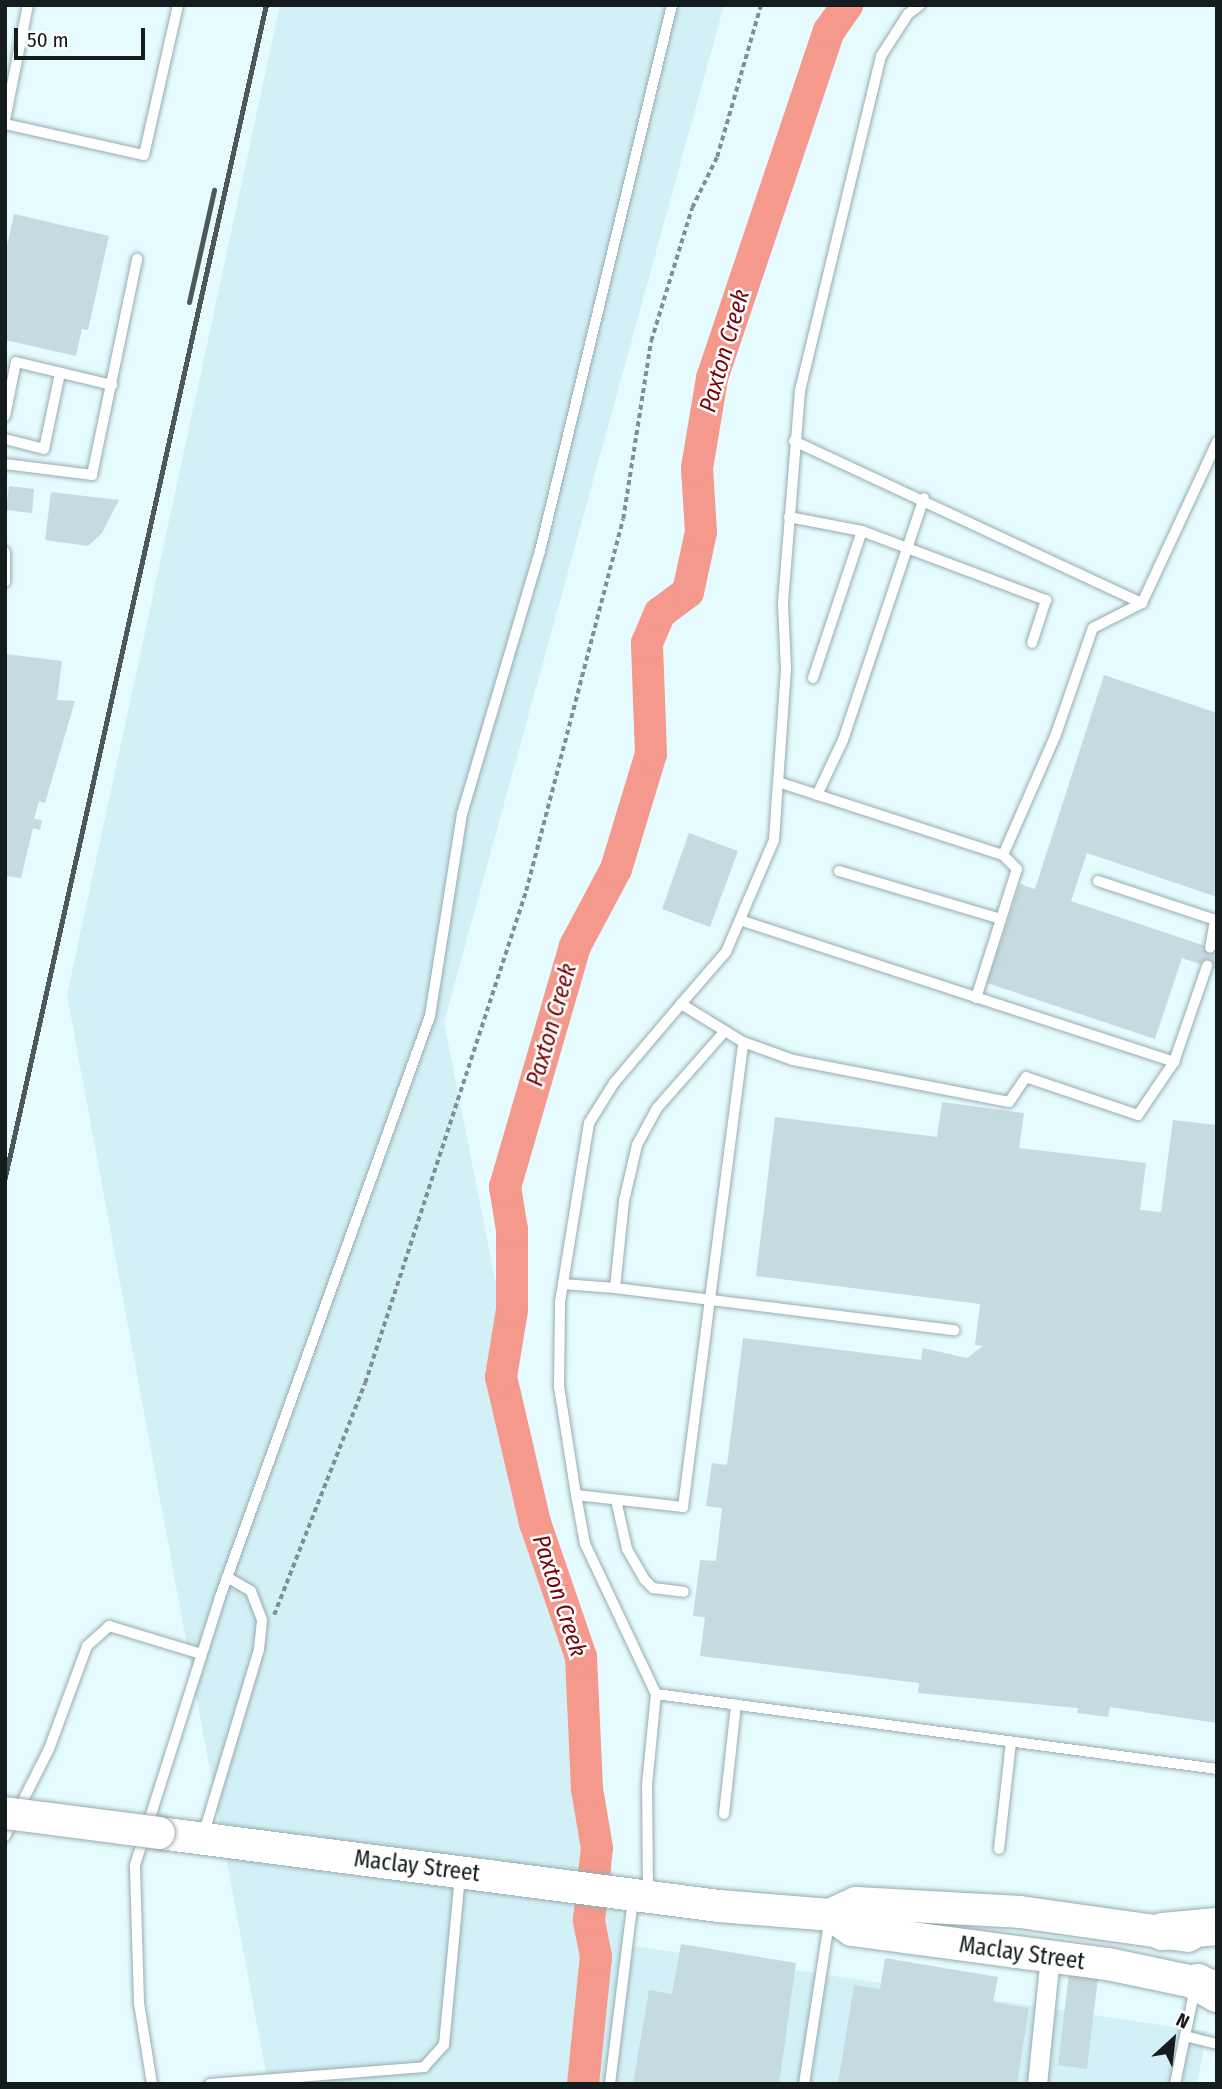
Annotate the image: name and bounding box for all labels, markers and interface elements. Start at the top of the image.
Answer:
scale bar [18,14,149,58]
text: 50 m [27,27,69,53]
water label: Paxton Creek [694,286,756,416]
water label: Paxton Creek [521,960,583,1090]
water label: Paxton Creek [526,1531,592,1661]
street label: Maclay Street [353,1845,481,1887]
street label: Maclay Street [957,1931,1087,1975]
north arrow [1138,2005,1208,2075]
text: N [1172,2008,1193,2034]

